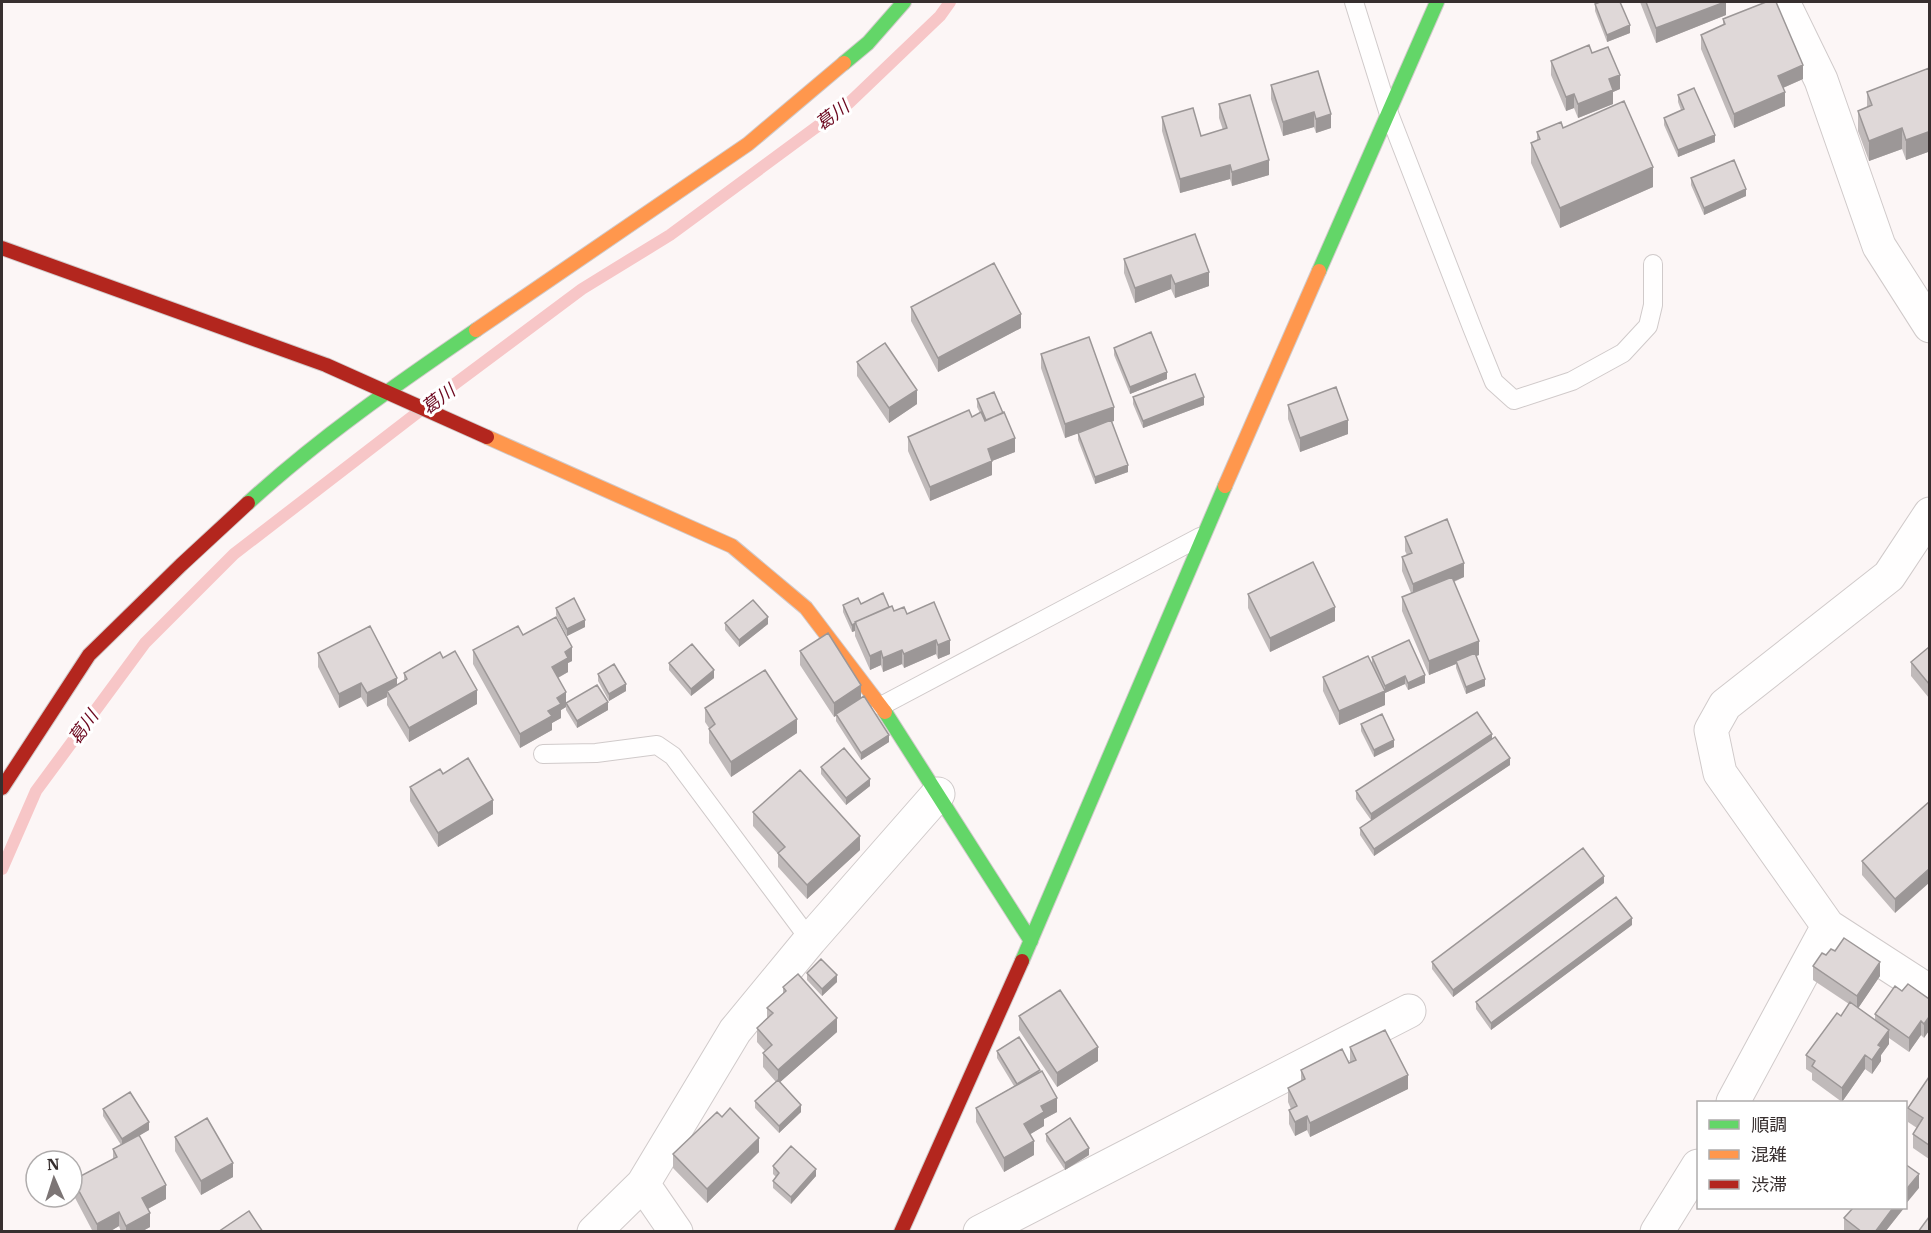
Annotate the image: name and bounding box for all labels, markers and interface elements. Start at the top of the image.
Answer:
water label: 葛川 [811,94,855,135]
water label: 葛川 [417,378,461,419]
water label: 葛川 [63,704,104,748]
legend [1697,1101,1907,1209]
text: 順調 [1751,1113,1787,1136]
text: 混雑 [1751,1143,1787,1166]
north arrow [24,1149,84,1209]
text: N [46,1154,60,1174]
text: 渋滞 [1751,1173,1787,1196]

